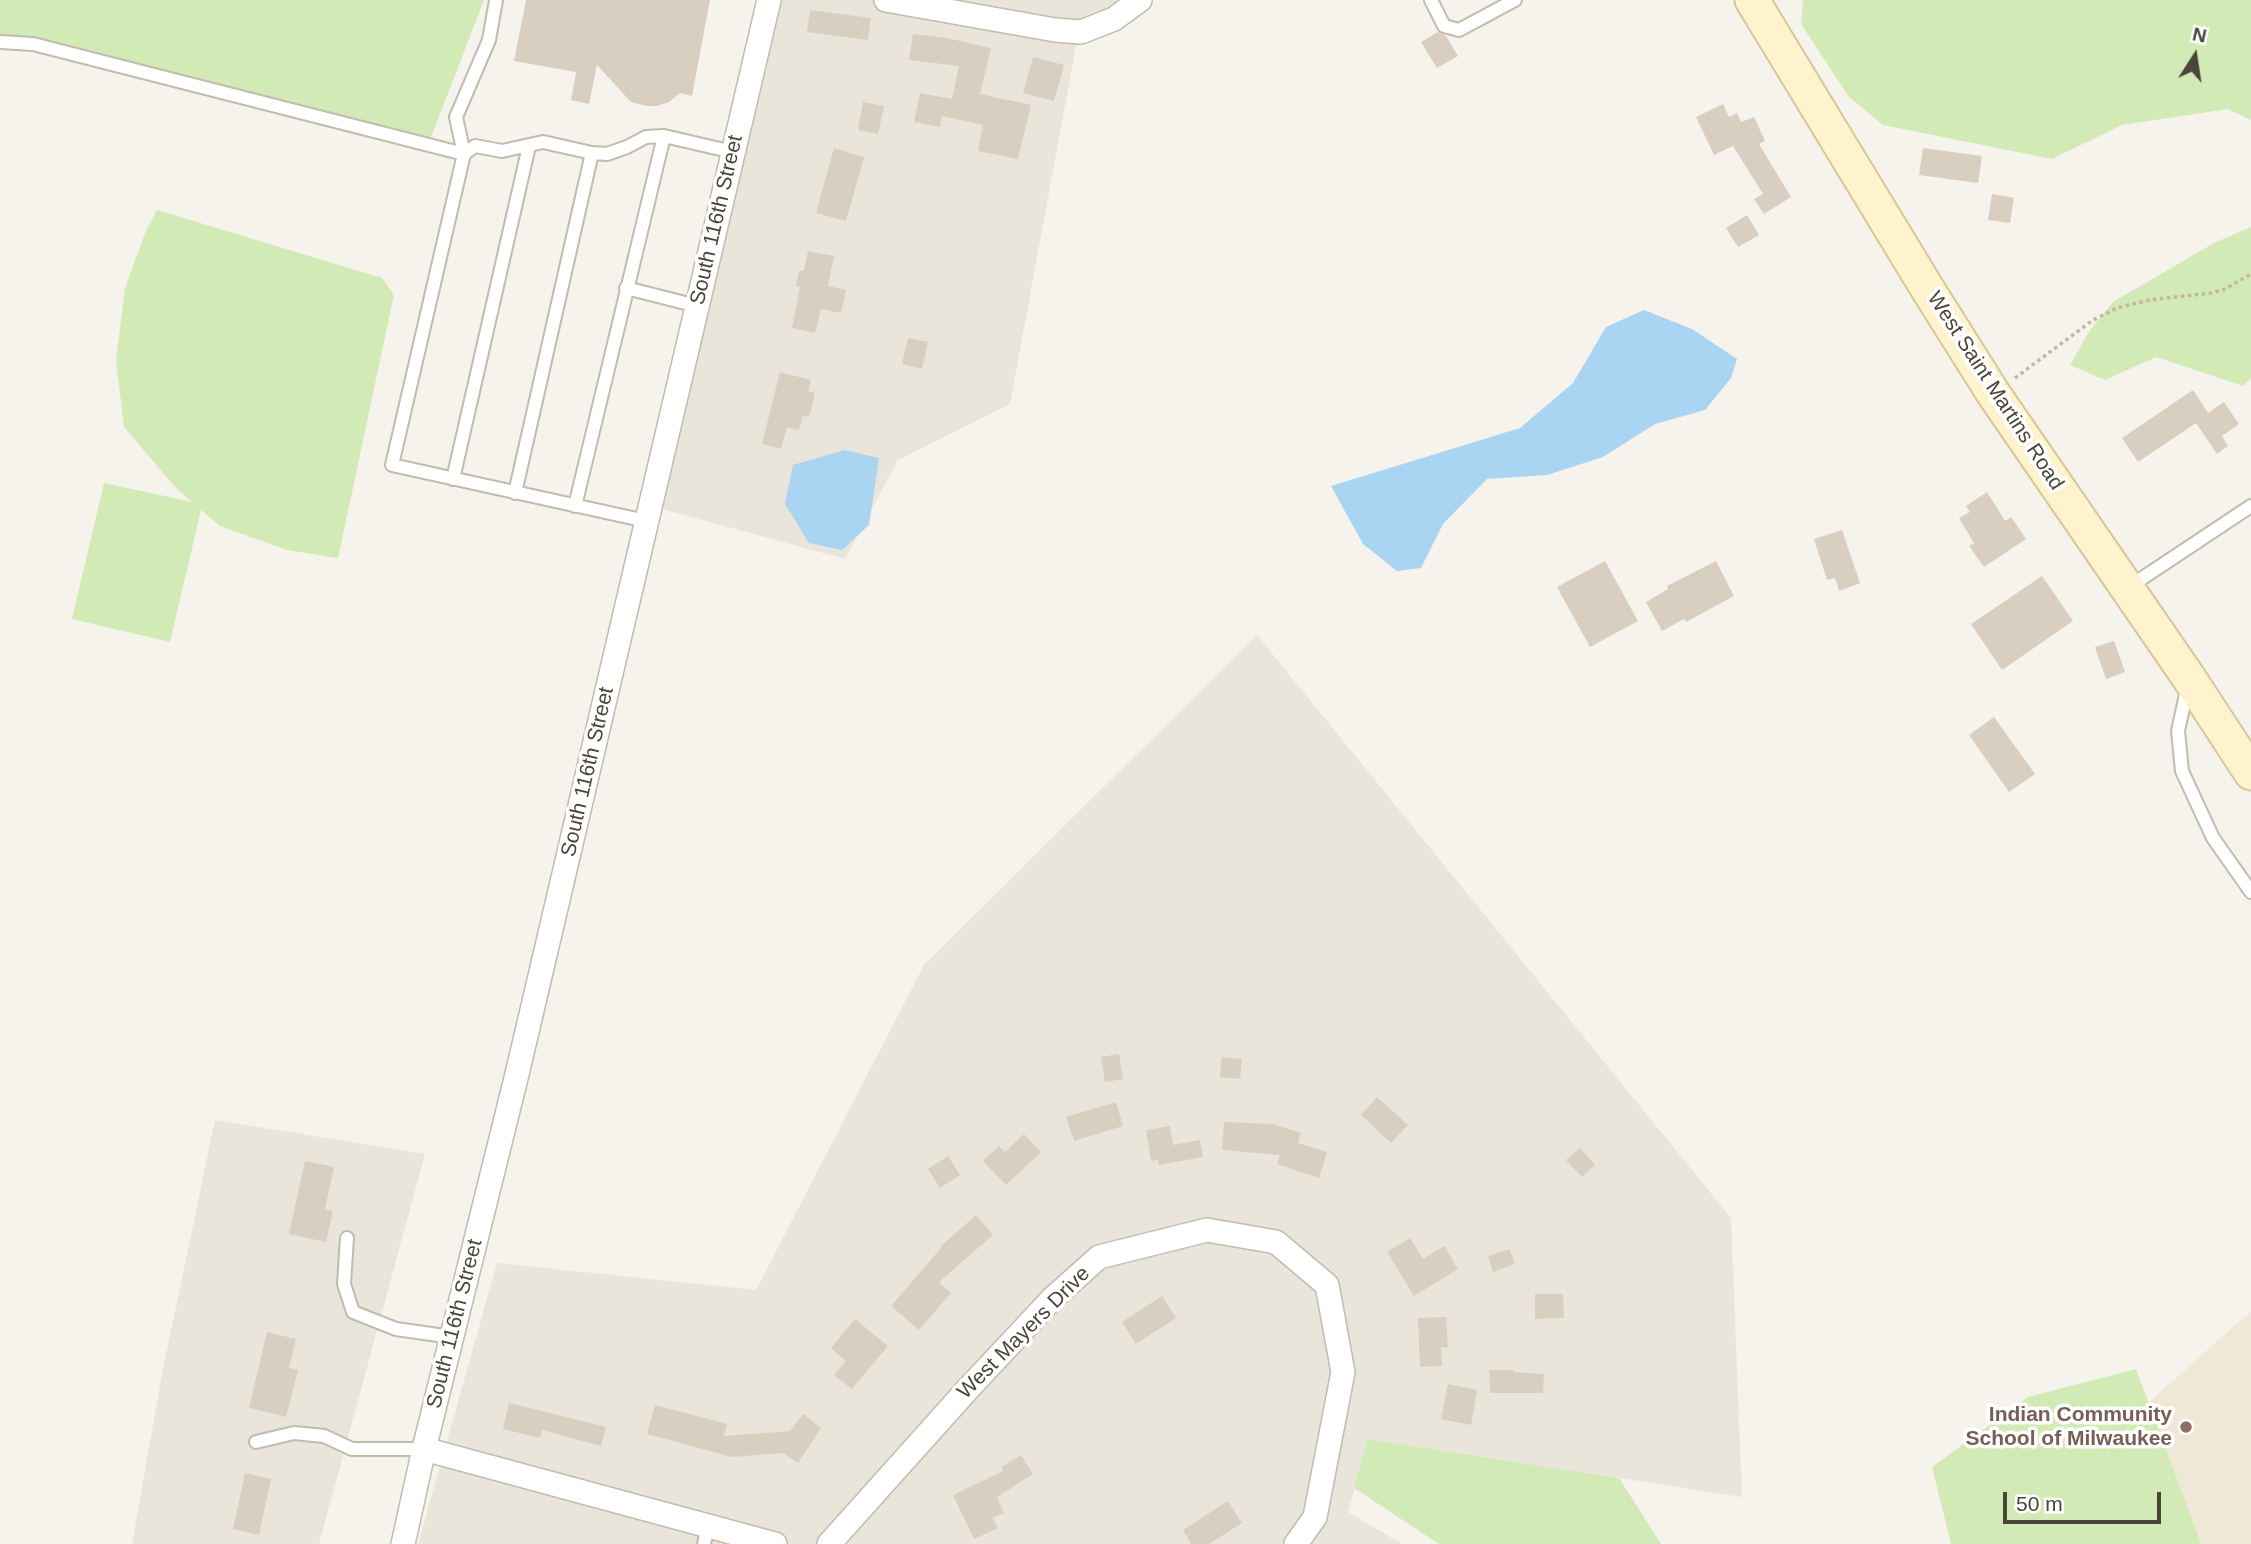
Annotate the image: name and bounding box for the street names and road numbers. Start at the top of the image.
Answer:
street label: South 116th Street [685,133,749,307]
street label: West Saint Martins Road [1921,287,2069,495]
street label: South 116th Street [556,685,620,859]
street label: South 116th Street [422,1237,488,1411]
street label: West Mayers Drive [953,1262,1095,1404]

